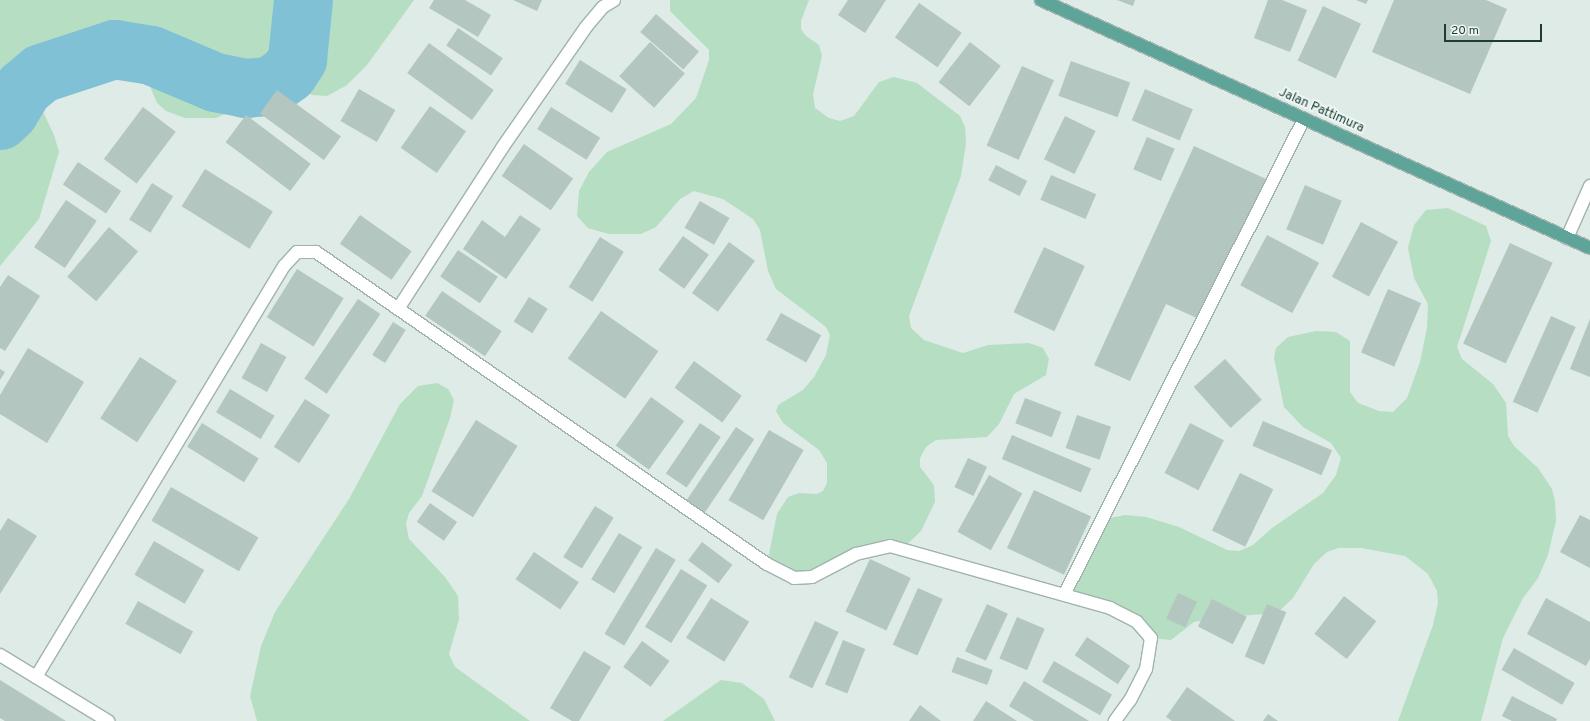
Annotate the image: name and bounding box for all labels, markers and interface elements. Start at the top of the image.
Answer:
scale bar [1446,16,1544,42]
text: 20 m [1451,23,1479,39]
street label: Jalan Pattimura [1276,85,1366,137]

